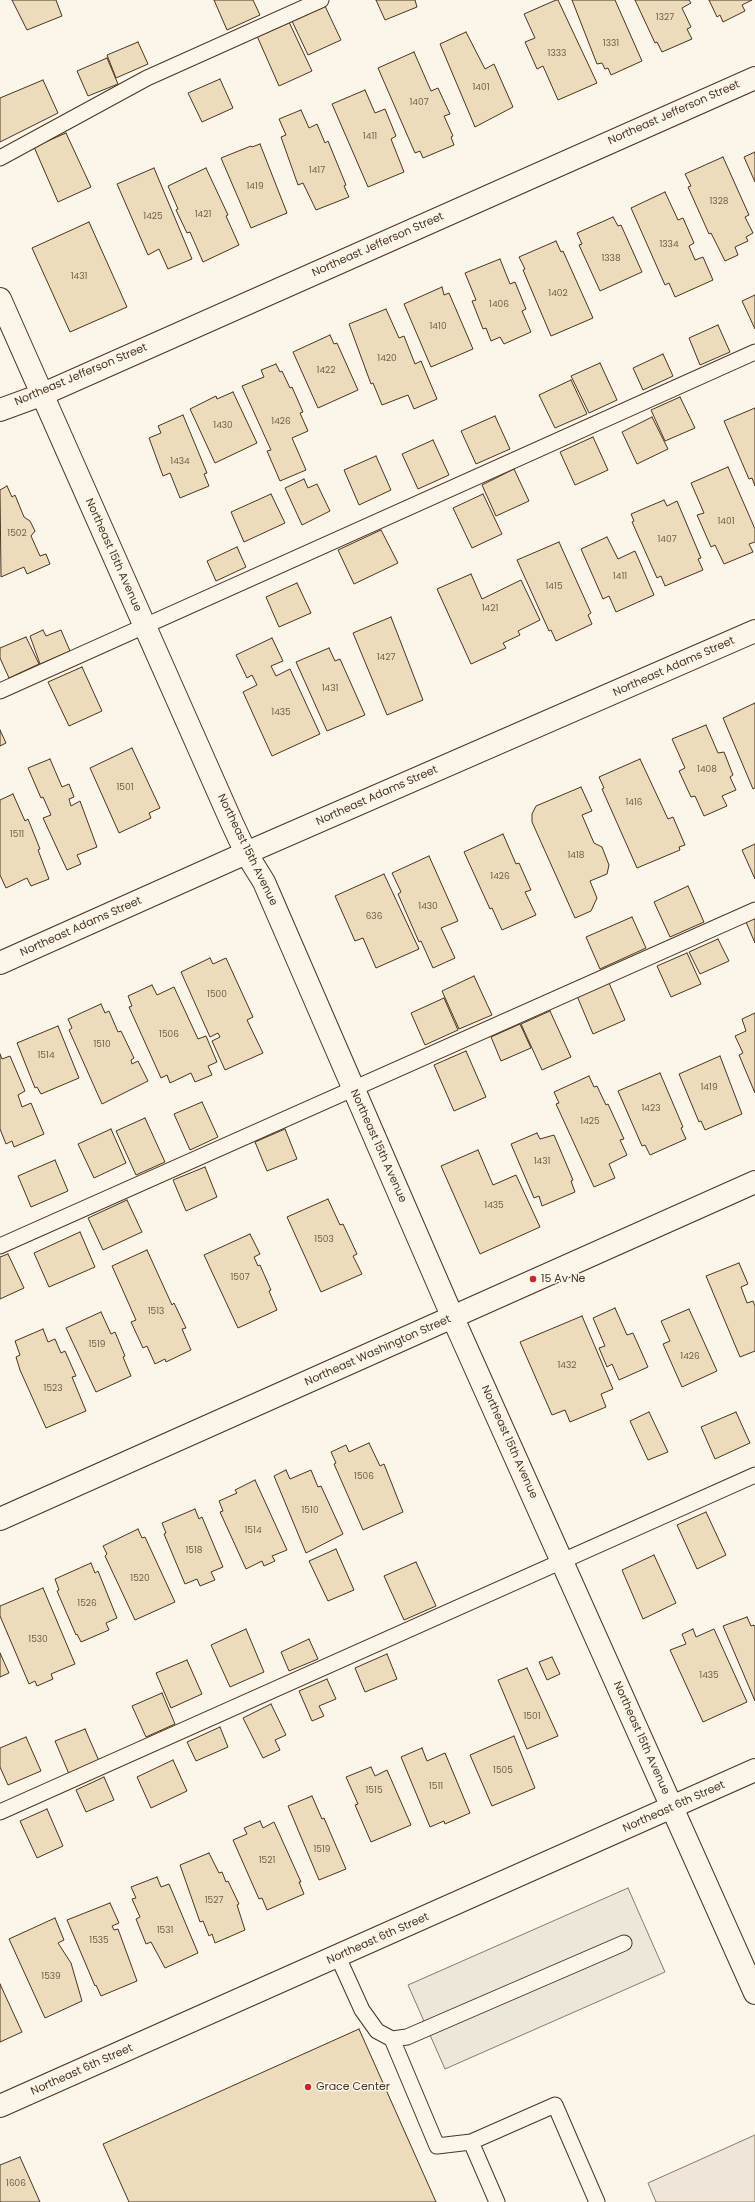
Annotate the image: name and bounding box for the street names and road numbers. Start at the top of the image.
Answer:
street label: Northeast Jefferson Street [606,78,742,148]
street label: Northeast Jefferson Street [310,210,446,280]
street label: Northeast Jefferson Street [13,341,149,409]
street label: Northeast 15th Avenue [82,496,144,614]
street label: Northeast Adams Street [611,634,737,700]
street label: Northeast Adams Street [314,763,440,829]
street label: Northeast 15th Avenue [214,792,280,908]
street label: Northeast Adams Street [18,894,144,960]
street label: Northeast 15th Avenue [347,1087,409,1205]
street label: Northeast Washington Street [303,1313,453,1389]
street label: Northeast 15th Avenue [478,1383,540,1501]
street label: Northeast 15th Avenue [610,1679,672,1797]
street label: Northeast 6th Street [621,1779,727,1835]
street label: Northeast 6th Street [325,1911,431,1967]
street label: Northeast 6th Street [29,2042,135,2098]

